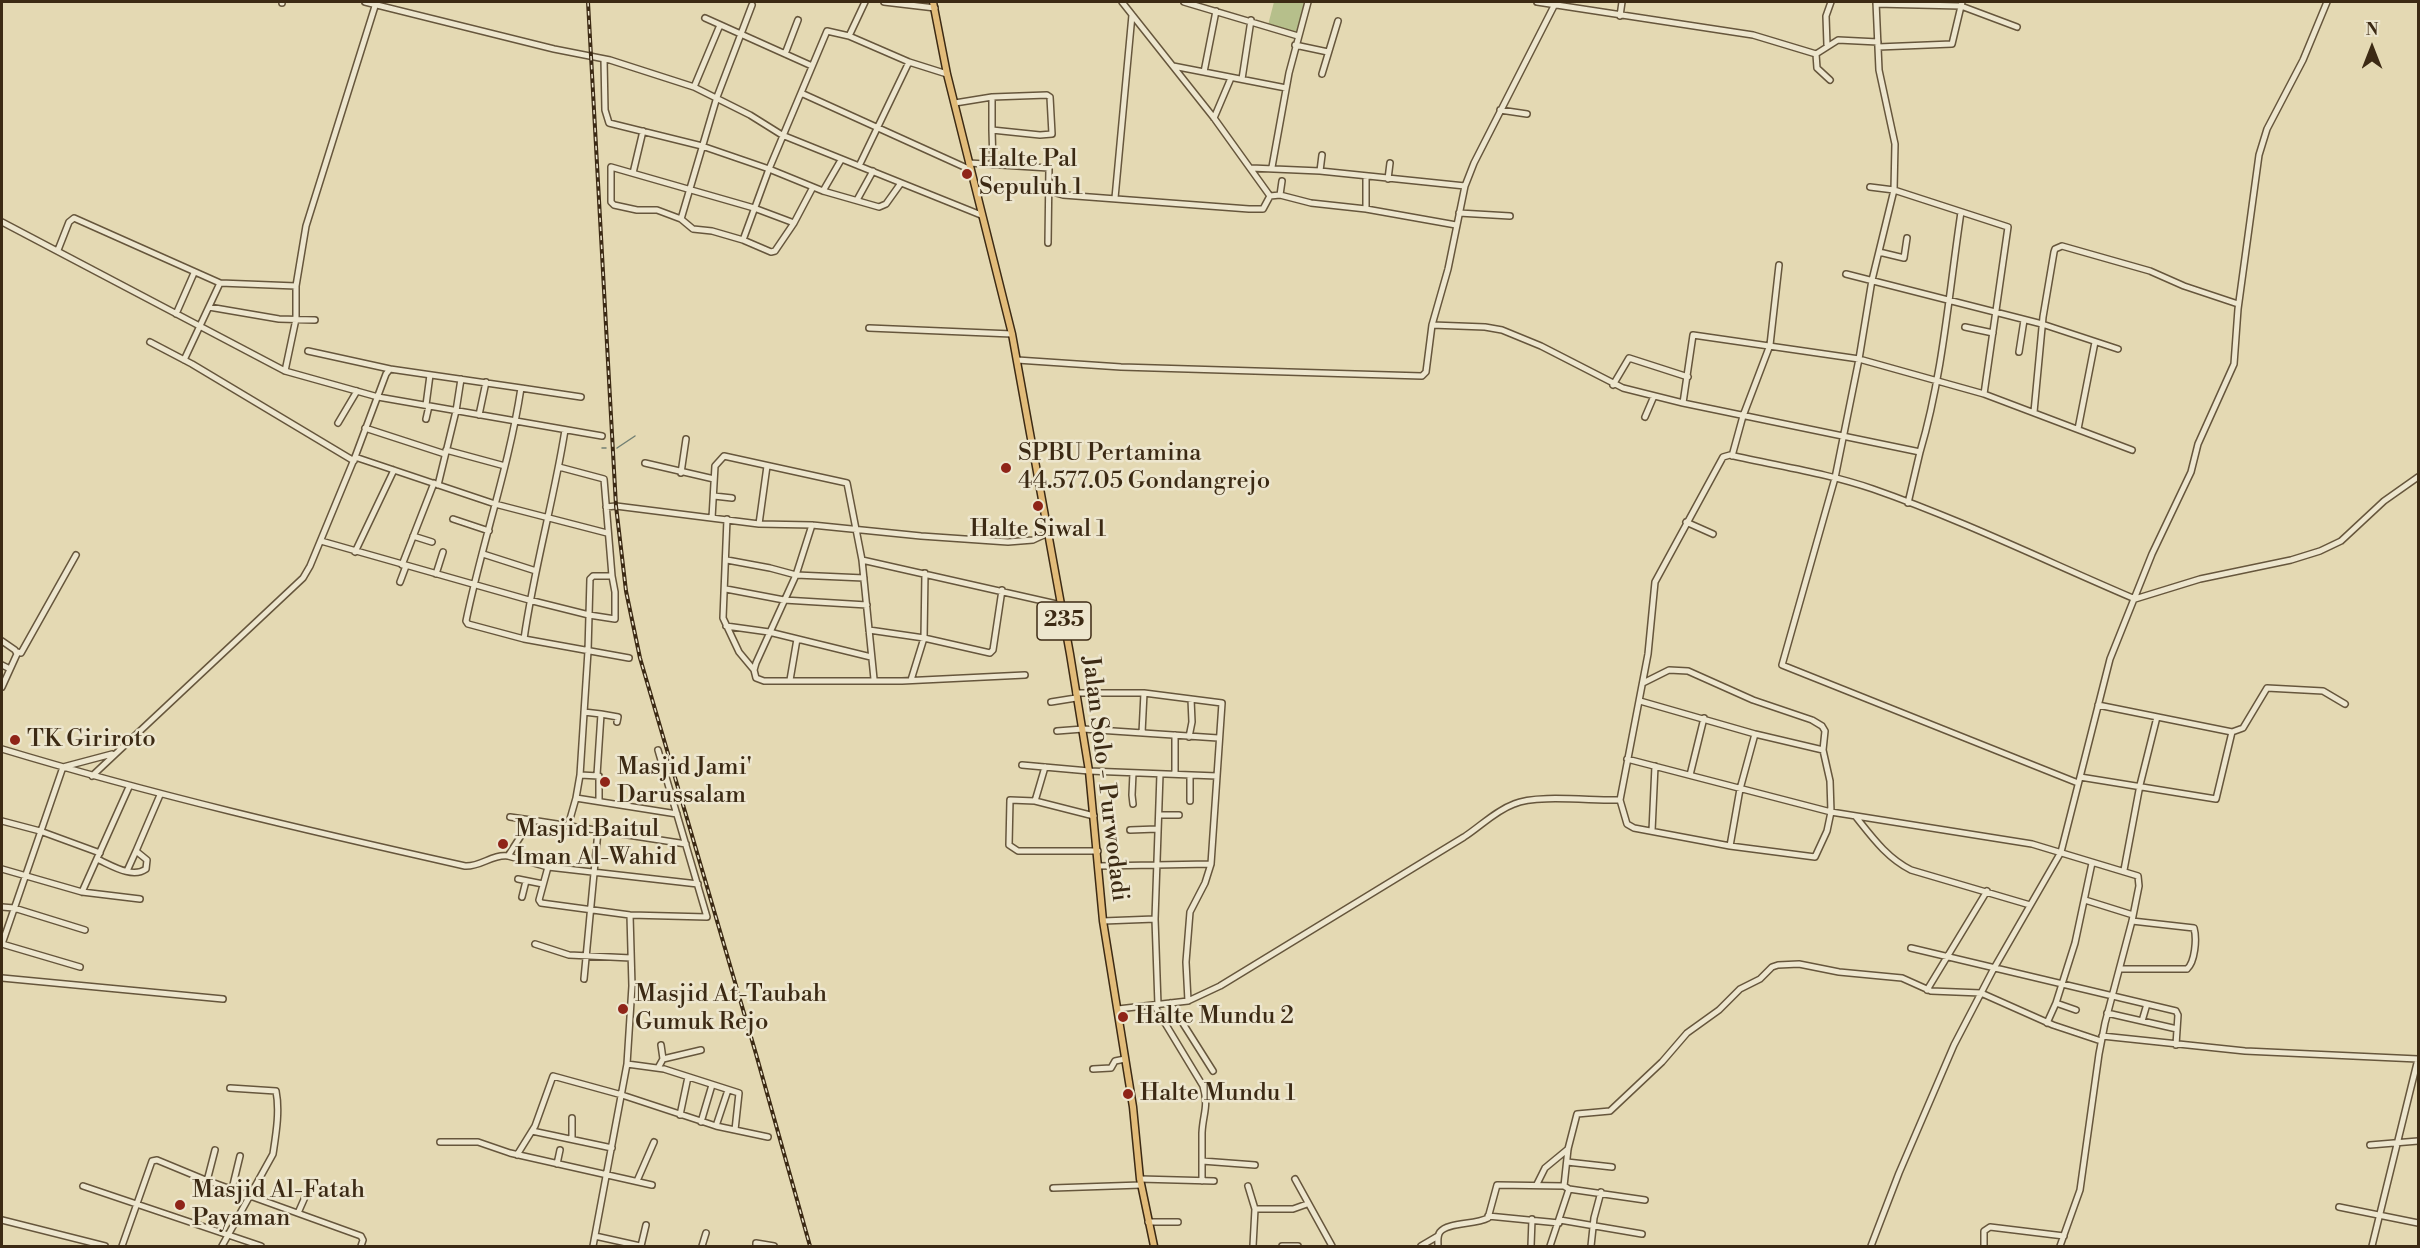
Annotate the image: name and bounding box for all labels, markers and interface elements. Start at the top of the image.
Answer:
north arrow [2342,18,2402,78]
text: N [2366,20,2378,40]
place label: Halte Pal Sepuluh 1 [979,146,1083,202]
marker: Halte Pal Sepuluh 1 [960,167,974,181]
place label: SPBU Pertamina 44.577.05 Gondangrejo [1018,440,1270,496]
marker: SPBU Pertamina 44.577.05 Gondangrejo [999,461,1013,475]
marker: Halte Siwal 1 [1031,499,1045,513]
place label: Halte Siwal 1 [970,516,1106,544]
road number: 235 [1037,602,1091,640]
street label: Jalan Solo - Purwodadi [1075,655,1133,903]
place label: TK Giriroto [27,726,156,754]
marker: TK Giriroto [8,733,22,747]
place label: Masjid Jami' Darussalam [617,754,752,810]
marker: Masjid Jami' Darussalam [598,775,612,789]
place label: Masjid Baitul Iman Al-Wahid [515,816,677,872]
marker: Masjid Baitul Iman Al-Wahid [496,837,510,851]
place label: Masjid At-Taubah Gumuk Rejo [635,981,827,1037]
marker: Masjid At-Taubah Gumuk Rejo [616,1002,630,1016]
place label: Halte Mundu 2 [1135,1003,1294,1031]
marker: Halte Mundu 2 [1116,1010,1130,1024]
place label: Halte Mundu 1 [1140,1080,1296,1108]
marker: Halte Mundu 1 [1121,1087,1135,1101]
place label: Masjid Al-Fatah Payaman [192,1177,365,1233]
marker: Masjid Al-Fatah Payaman [173,1198,187,1212]

